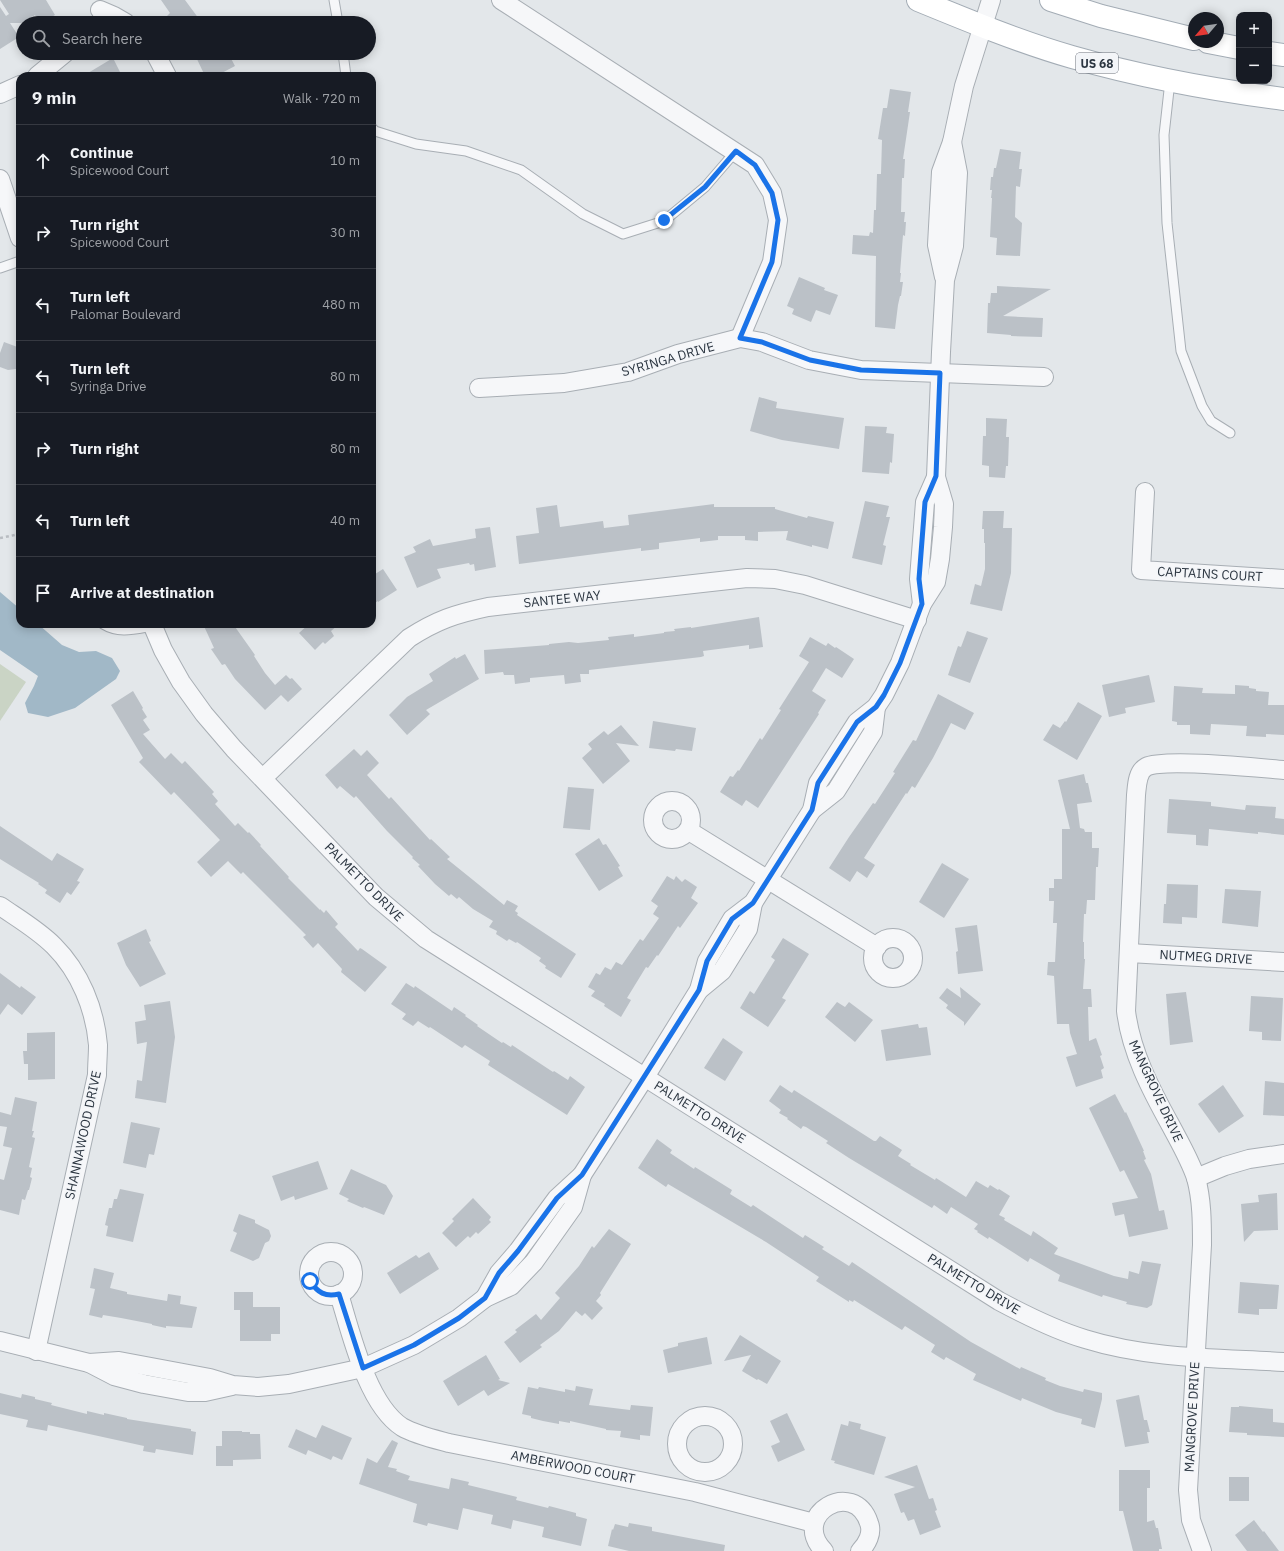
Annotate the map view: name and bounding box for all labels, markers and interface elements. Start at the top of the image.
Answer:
north arrow [1188,12,1224,48]
map controls [1236,12,1272,84]
button: + [1236,12,1272,48]
search box [16,16,376,60]
icon: search [30,27,52,49]
text: Search here [62,29,142,48]
button: − [1236,48,1272,84]
road number: US 68 [1076,53,1118,73]
text: 9 min [32,87,76,109]
text: Walk · 720 m [283,90,360,107]
text: Continue [70,143,134,162]
icon: ahead [32,150,54,172]
text: 10 m [330,152,360,169]
text: Spicewood Court [70,162,169,179]
route end [655,211,673,229]
text: Turn right [70,215,139,234]
icon: right [32,222,54,244]
text: 30 m [330,224,360,241]
text: Spicewood Court [70,234,169,251]
text: Turn left [70,287,130,306]
icon: left [32,294,54,316]
text: 480 m [322,296,360,313]
text: Palomar Boulevard [70,306,181,323]
street label: SYRINGA DRIVE [620,338,716,380]
text: Turn left [70,359,130,378]
icon: left [32,366,54,388]
text: 80 m [330,368,360,385]
text: Syringa Drive [70,378,146,395]
icon: right [32,438,54,460]
text: Turn right [70,439,139,458]
text: 80 m [330,440,360,457]
icon: left [32,510,54,532]
text: Turn left [70,511,130,530]
text: 40 m [330,512,360,529]
street label: CAPTAINS COURT [1157,563,1264,585]
icon: arrive [32,582,54,604]
text: Arrive at destination [70,583,214,602]
street label: SANTEE WAY [523,586,602,612]
street label: PALMETTO DRIVE [321,839,407,925]
street label: NUTMEG DRIVE [1159,946,1253,968]
street label: MANGROVE DRIVE [1125,1037,1187,1145]
street label: SHANNAWOOD DRIVE [61,1069,105,1201]
street label: PALMETTO DRIVE [651,1077,749,1147]
street label: PALMETTO DRIVE [925,1250,1023,1318]
route start [301,1272,319,1290]
street label: MANGROVE DRIVE [1181,1361,1203,1473]
street label: AMBERWOOD COURT [509,1447,637,1488]

